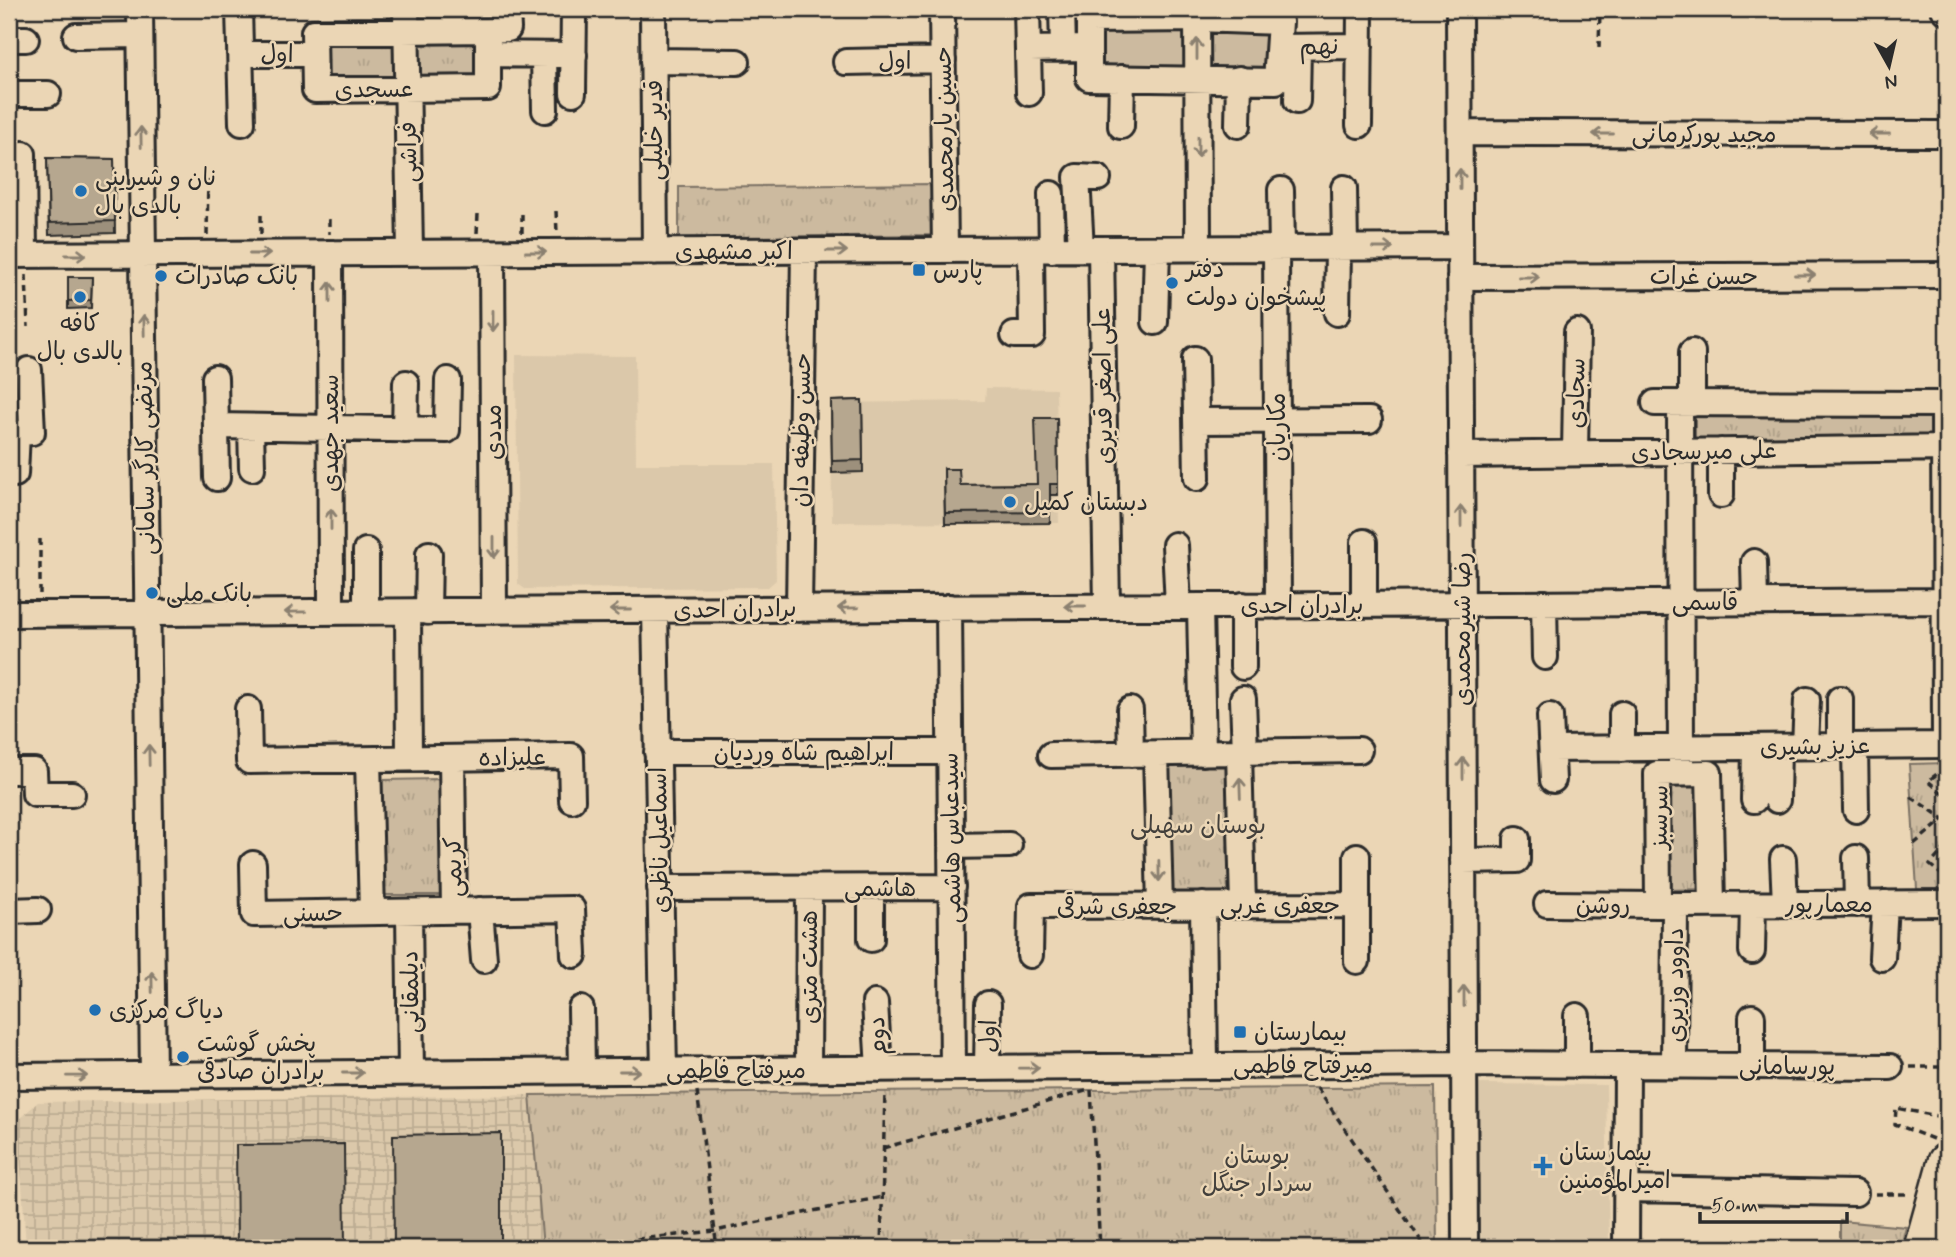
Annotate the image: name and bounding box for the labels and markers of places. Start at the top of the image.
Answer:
place label: نان و شیرینی بالدی بال [95,163,216,222]
marker: نان و شیرینی بالدی بال [73,183,89,199]
place label: دفتر پیشخوان دولت [1184,255,1326,314]
place label: پارس [933,256,983,287]
place label: بانک صادرات [175,262,298,293]
marker: پارس [911,262,927,278]
marker: بانک صادرات [153,268,169,284]
marker: دفتر پیشخوان دولت [1164,275,1180,291]
marker: کافه بالدی بال [72,289,88,305]
place label: کافه بالدی بال [37,309,123,368]
place label: دبستان کمیل [1024,488,1148,519]
marker: دبستان کمیل [1002,494,1018,510]
place label: بانک ملی [166,579,252,610]
marker: بانک ملی [144,585,160,601]
place label: دیاگ مرکزی [109,996,224,1027]
marker: دیاگ مرکزی [87,1002,103,1018]
place label: بیمارستان [1254,1018,1347,1049]
marker: بیمارستان [1232,1024,1248,1040]
place label: پخش گوشت برادران صادقی [197,1029,325,1088]
marker: پخش گوشت برادران صادقی [175,1049,191,1065]
place label: بیمارستان امیرالمؤمنین [1559,1138,1671,1197]
marker: بیمارستان امیرالمؤمنین [1533,1156,1553,1176]

